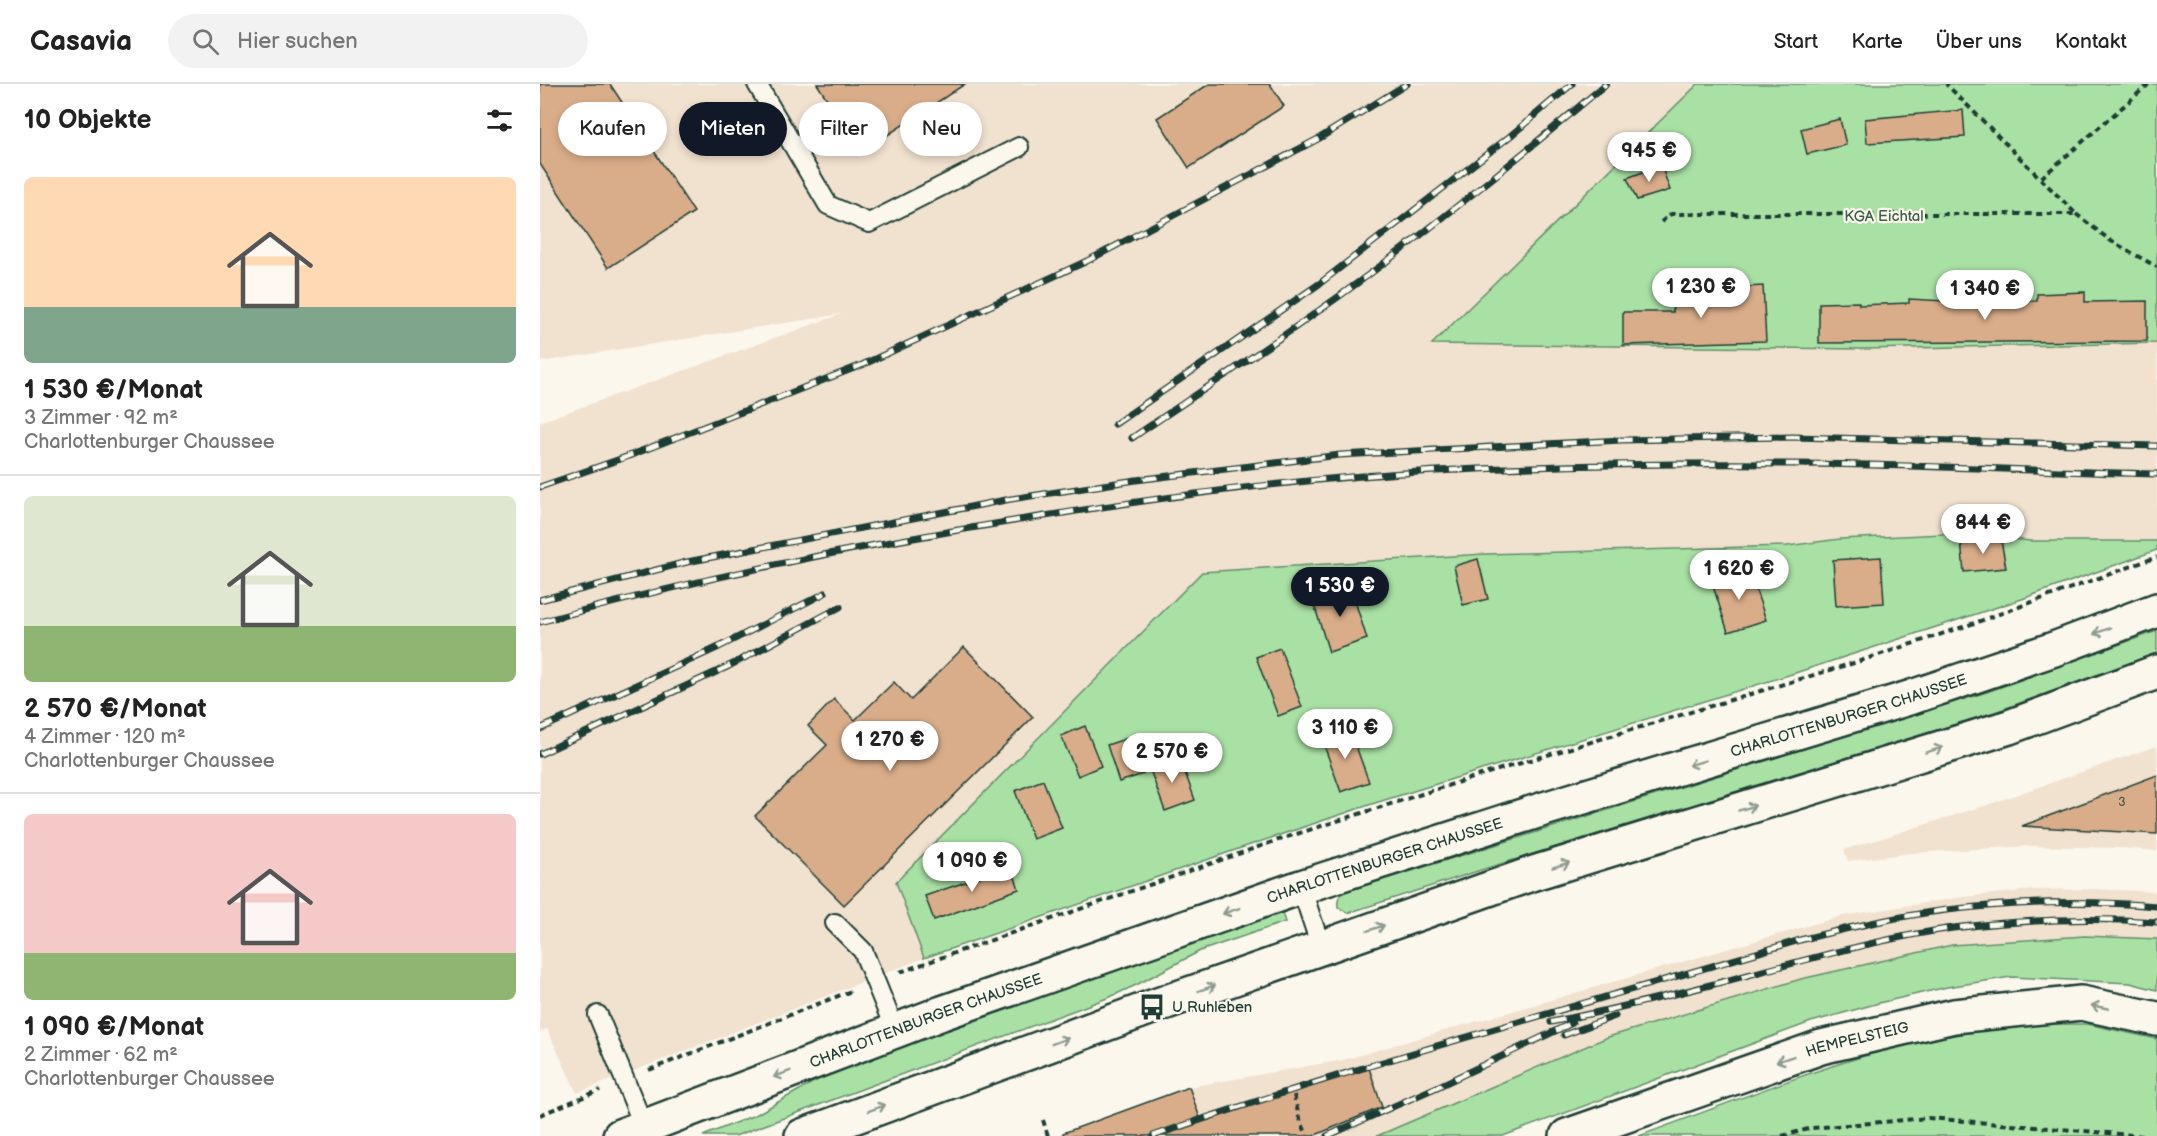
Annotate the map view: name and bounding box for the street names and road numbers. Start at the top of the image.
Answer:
street label: CHARLOTTENBURGER CHAUSSEE [1728,670,1969,761]
street label: CHARLOTTENBURGER CHAUSSEE [1264,813,1505,908]
street label: CHARLOTTENBURGER CHAUSSEE [807,969,1045,1072]
street label: HEMPELSTEIG [1803,1017,1910,1061]

